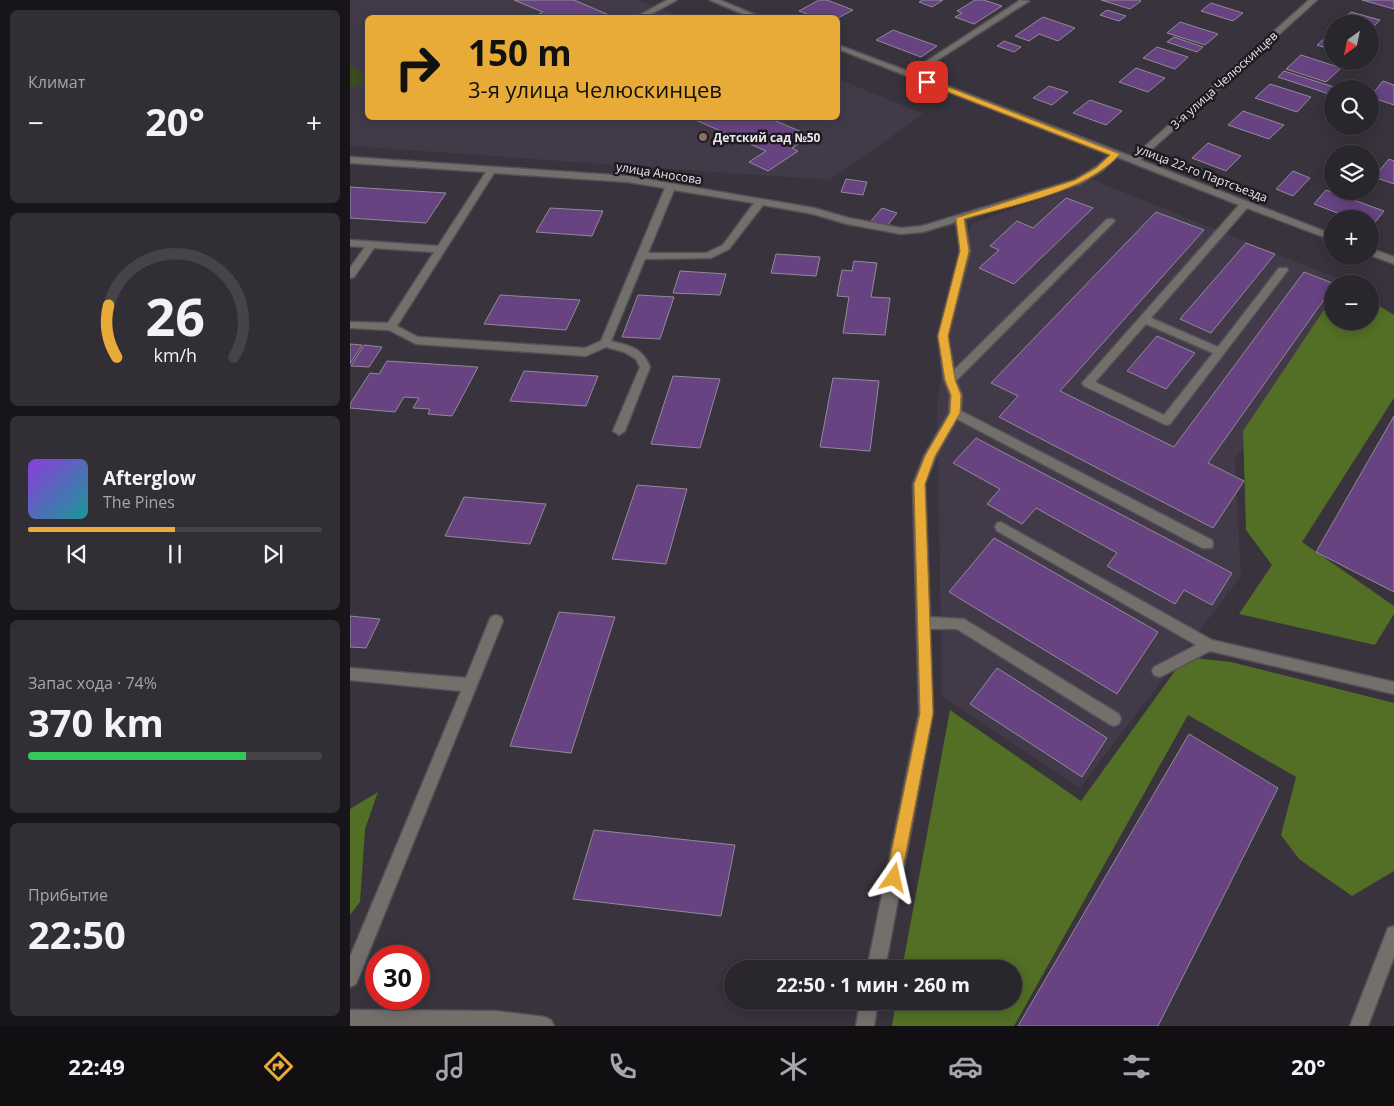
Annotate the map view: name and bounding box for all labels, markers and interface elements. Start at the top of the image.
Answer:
north arrow [1324,15,1379,70]
map controls [1324,15,1379,330]
street label: 3-я улица Челюскинцев [1167,27,1281,133]
text: 150 m [468,29,572,76]
icon: right [385,35,450,100]
pin [906,61,948,103]
icon: arrive [913,68,941,96]
text: Климат [28,71,85,93]
text: 3-я улица Челюскинцев [468,74,722,104]
button: search [1324,80,1379,135]
text: 20° [145,95,205,147]
text: − [28,103,44,141]
text: + [306,103,322,141]
place label: Детский сад №50 [713,129,821,146]
marker: Детский сад №50 [697,131,709,143]
street label: улица 22-го Партсъезда [1134,140,1270,206]
button: layers [1324,145,1379,200]
street label: улица Аносова [615,158,703,188]
button: + [1324,210,1379,265]
button: − [1324,275,1379,330]
text: 26 [145,280,205,351]
text: km/h [153,343,197,367]
text: Afterglow [103,465,196,491]
text: The Pines [103,491,175,513]
icon: previous [63,540,91,568]
icon: pause [161,540,189,568]
icon: next [259,540,287,568]
text: Запас хода · 74% [28,672,157,694]
text: 370 km [28,696,164,748]
position arrow [867,851,919,903]
text: Прибытие [28,884,108,906]
text: 22:50 [28,908,126,960]
speed limit sign: 30 [365,945,430,1010]
text: 22:50 · 1 мин · 260 m [776,972,970,998]
icon: directions [261,1049,296,1084]
icon: music [433,1049,468,1084]
icon: phone [605,1049,640,1084]
icon: climate [776,1049,811,1084]
icon: car [948,1049,983,1084]
icon: filters [1119,1049,1154,1084]
text: 22:49 [68,1051,125,1081]
text: 20° [1291,1051,1326,1081]

